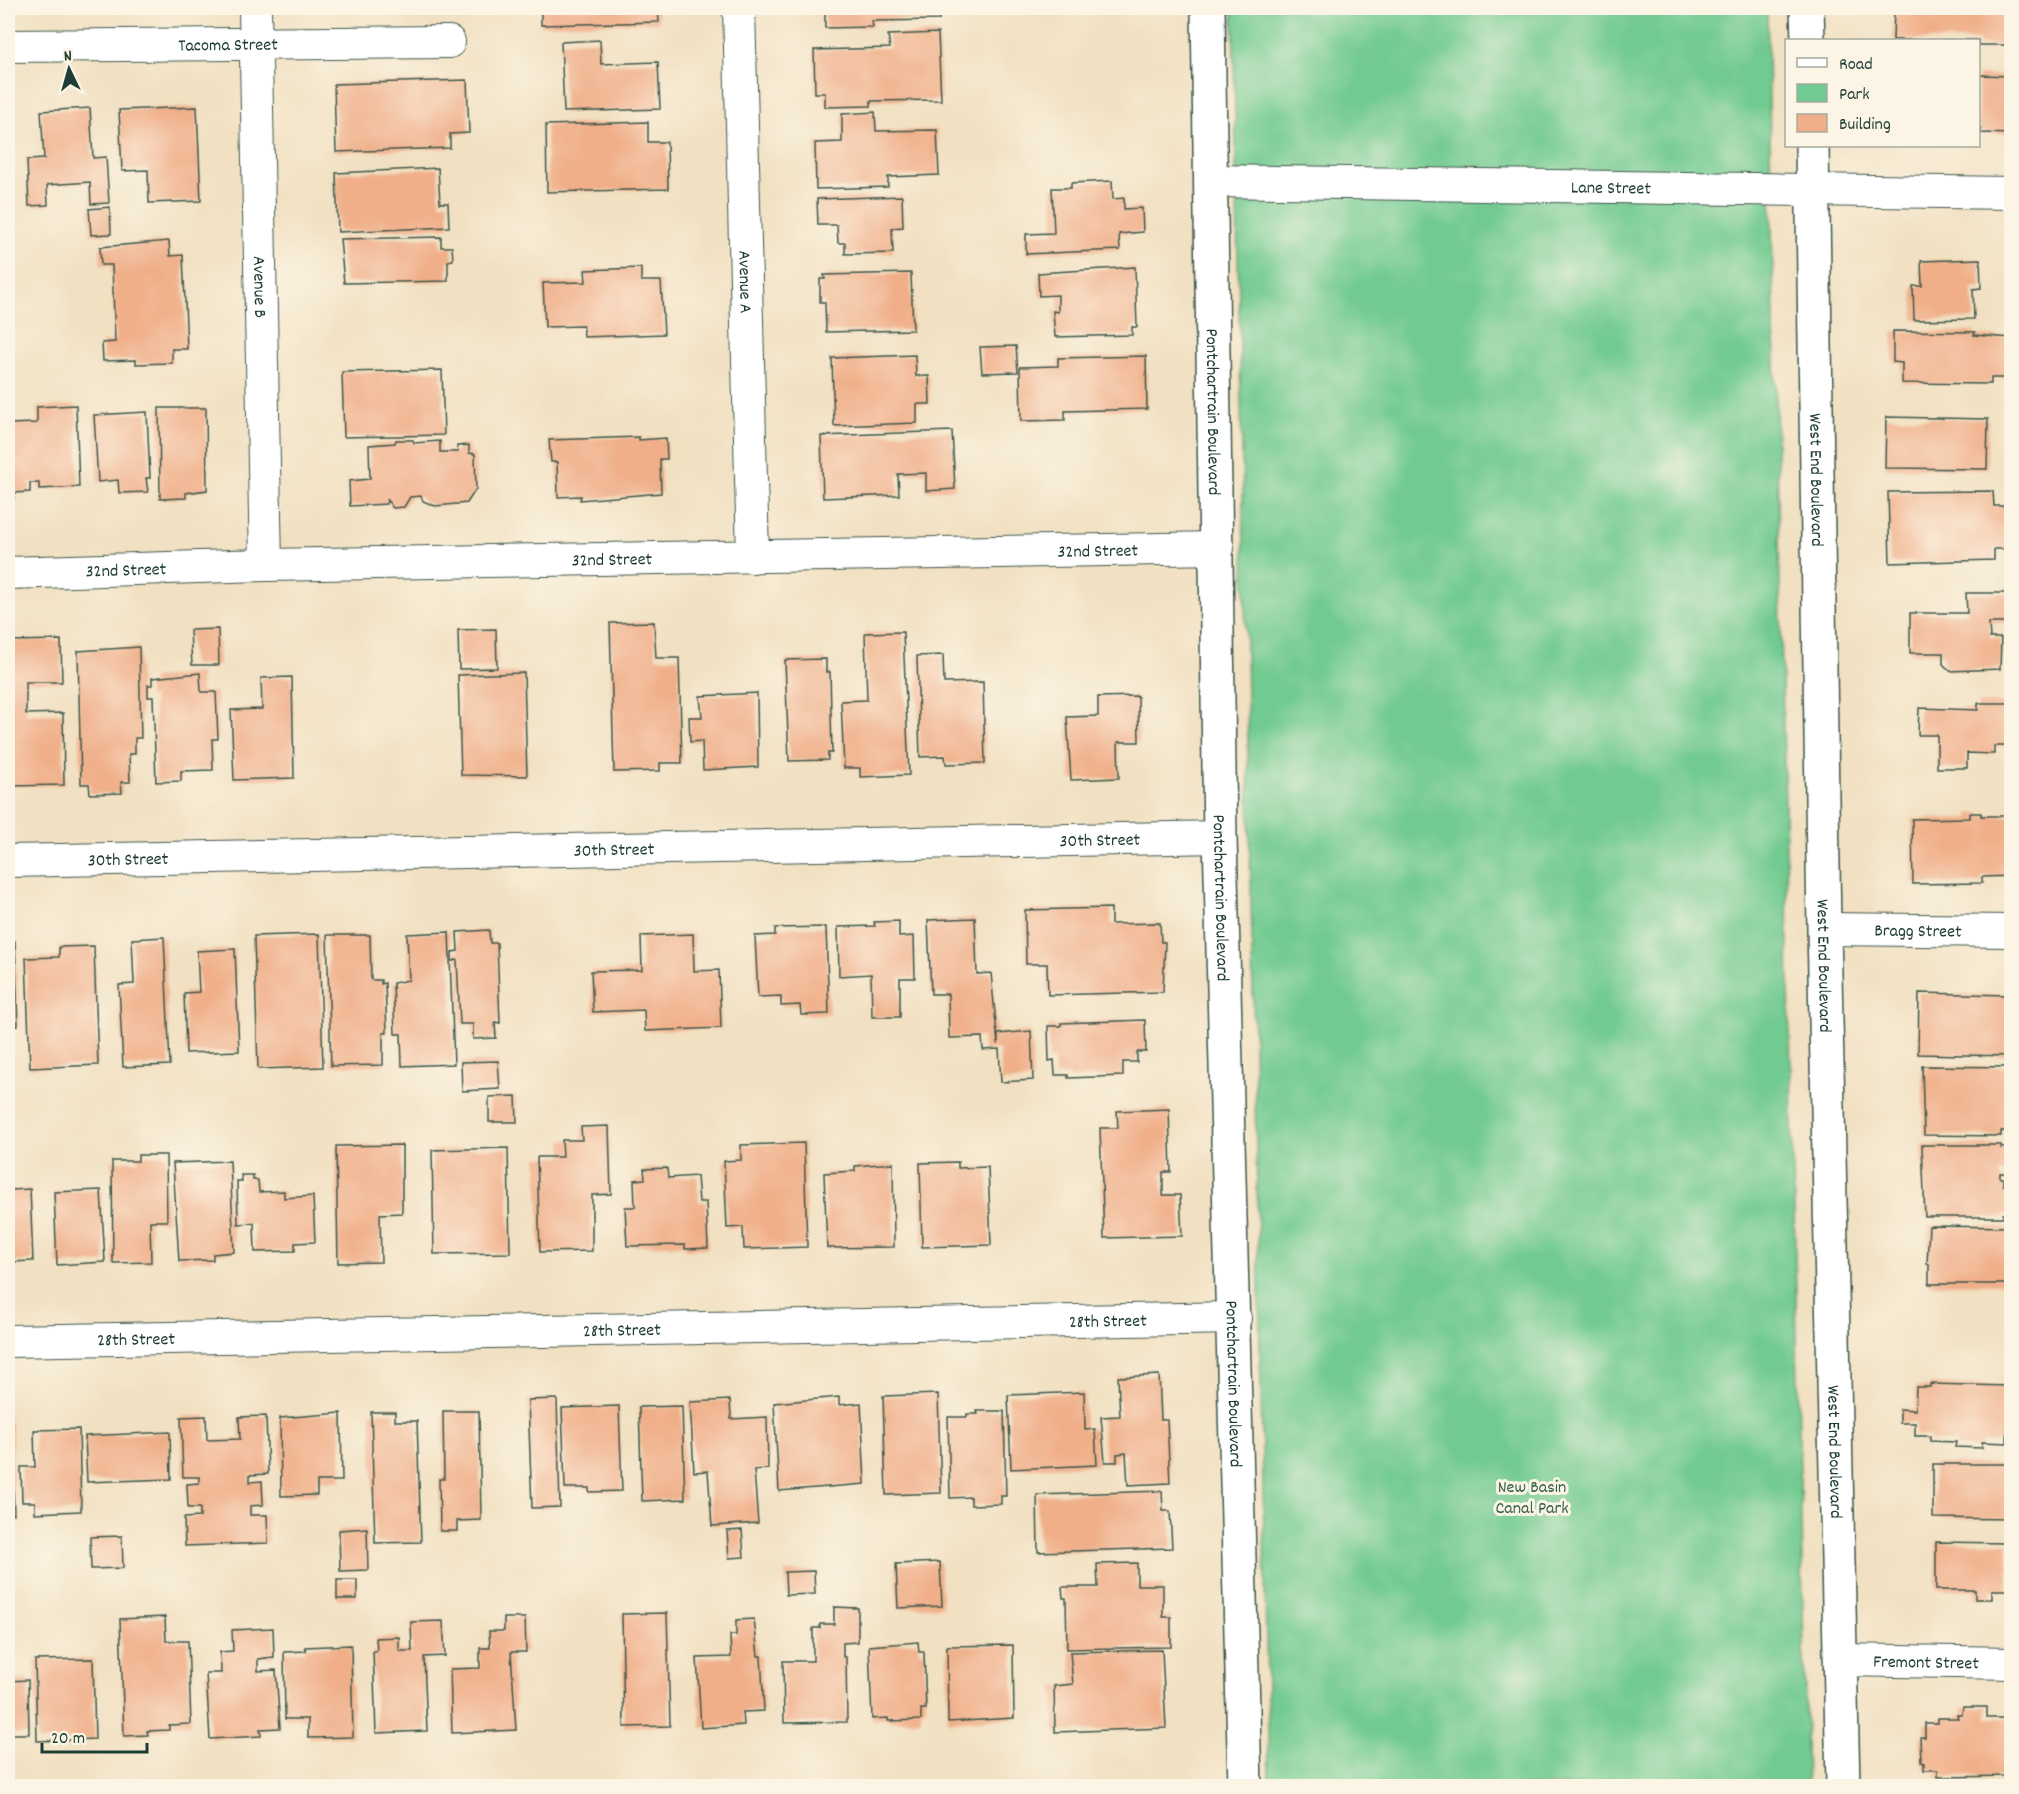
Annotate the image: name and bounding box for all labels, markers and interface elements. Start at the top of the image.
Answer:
street label: Tacoma Street [178,34,278,59]
north arrow [39,39,99,99]
legend [1785,39,1980,147]
text: N [63,45,73,68]
text: Road [1839,53,1873,78]
text: Park [1839,83,1870,108]
text: Building [1839,113,1891,138]
street label: Lane Street [1571,176,1651,203]
street label: Avenue A [730,250,757,314]
street label: Avenue B [245,256,271,318]
street label: Pontchartrain Boulevard [1198,328,1225,496]
street label: West End Boulevard [1801,413,1828,547]
street label: 32nd Street [1057,539,1139,566]
street label: 32nd Street [571,548,653,575]
street label: 32nd Street [85,558,167,586]
street label: Pontchartrain Boulevard [1205,814,1234,982]
street label: 30th Street [1059,829,1141,855]
street label: 30th Street [573,838,655,865]
street label: 30th Street [87,848,169,874]
street label: West End Boulevard [1809,899,1836,1033]
street label: Bragg Street [1874,920,1962,945]
street label: Pontchartrain Boulevard [1217,1300,1247,1468]
street label: 28th Street [1069,1310,1147,1336]
street label: 28th Street [583,1319,661,1345]
street label: 28th Street [97,1328,176,1354]
street label: West End Boulevard [1819,1385,1847,1519]
park label: New Basin Canal Park [1495,1476,1569,1522]
street label: Fremont Street [1873,1651,1979,1677]
scale bar [42,1716,147,1754]
text: 20 m [51,1727,85,1752]

